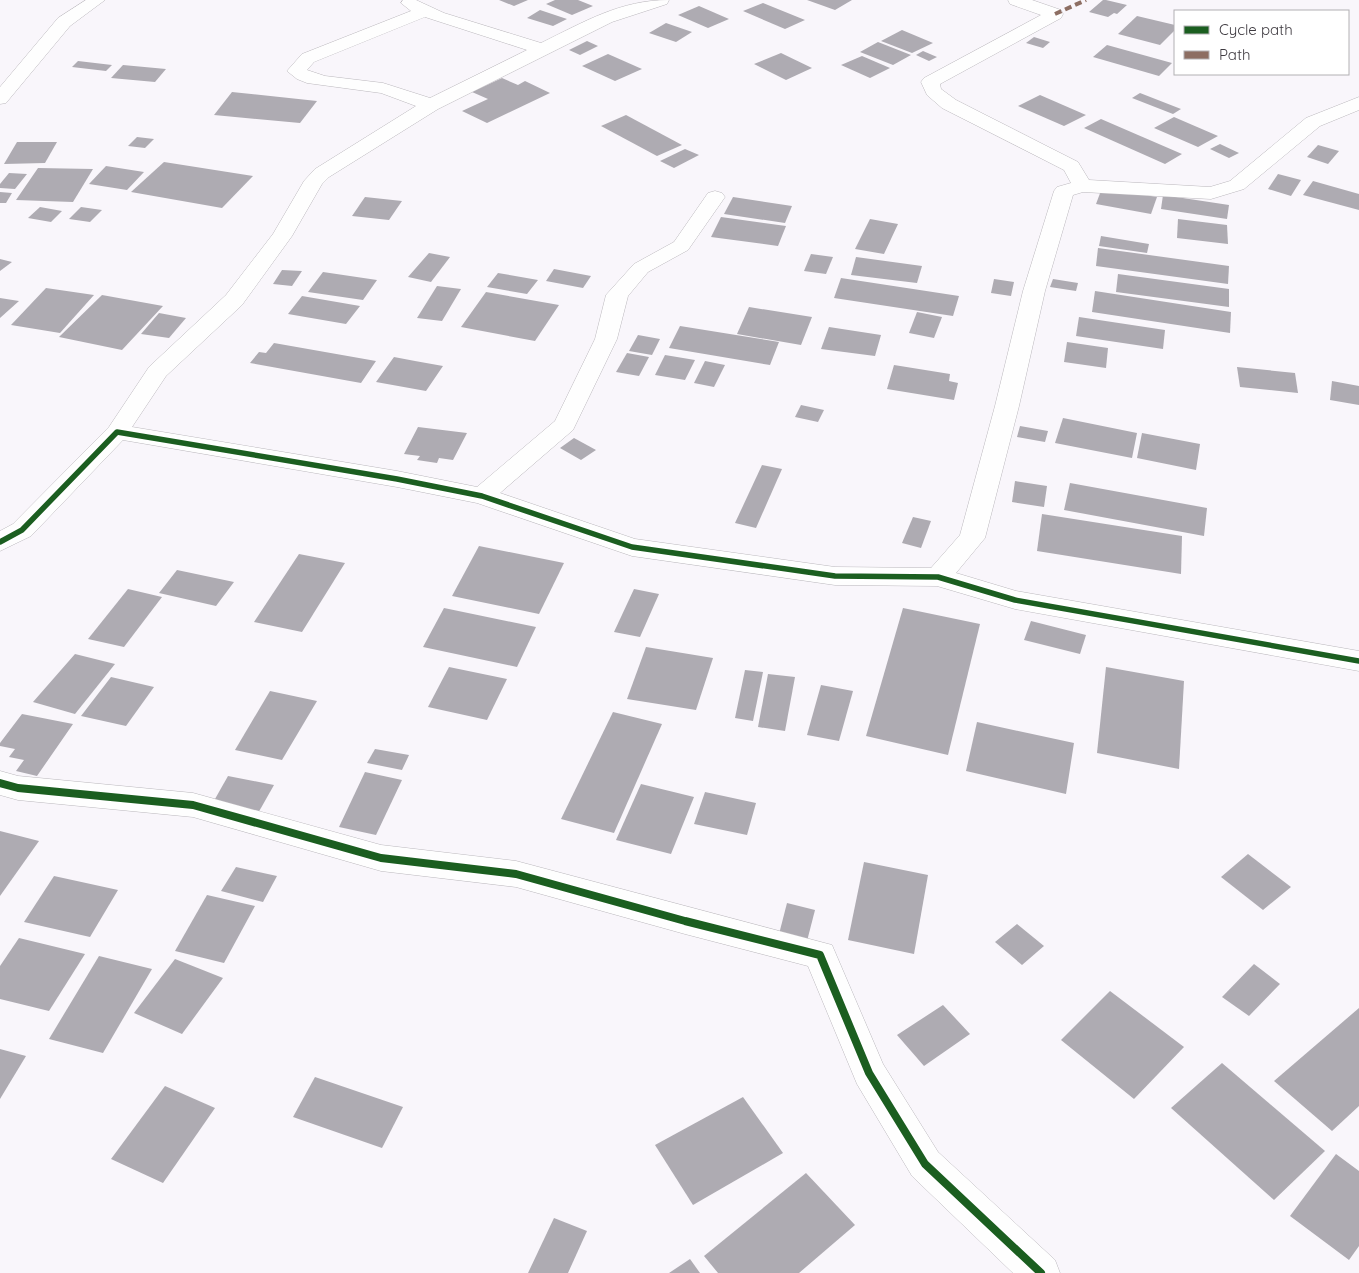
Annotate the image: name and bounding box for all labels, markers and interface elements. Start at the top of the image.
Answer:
legend [1174,10,1349,75]
text: Cycle path [1219,20,1293,39]
text: Path [1219,45,1251,64]

